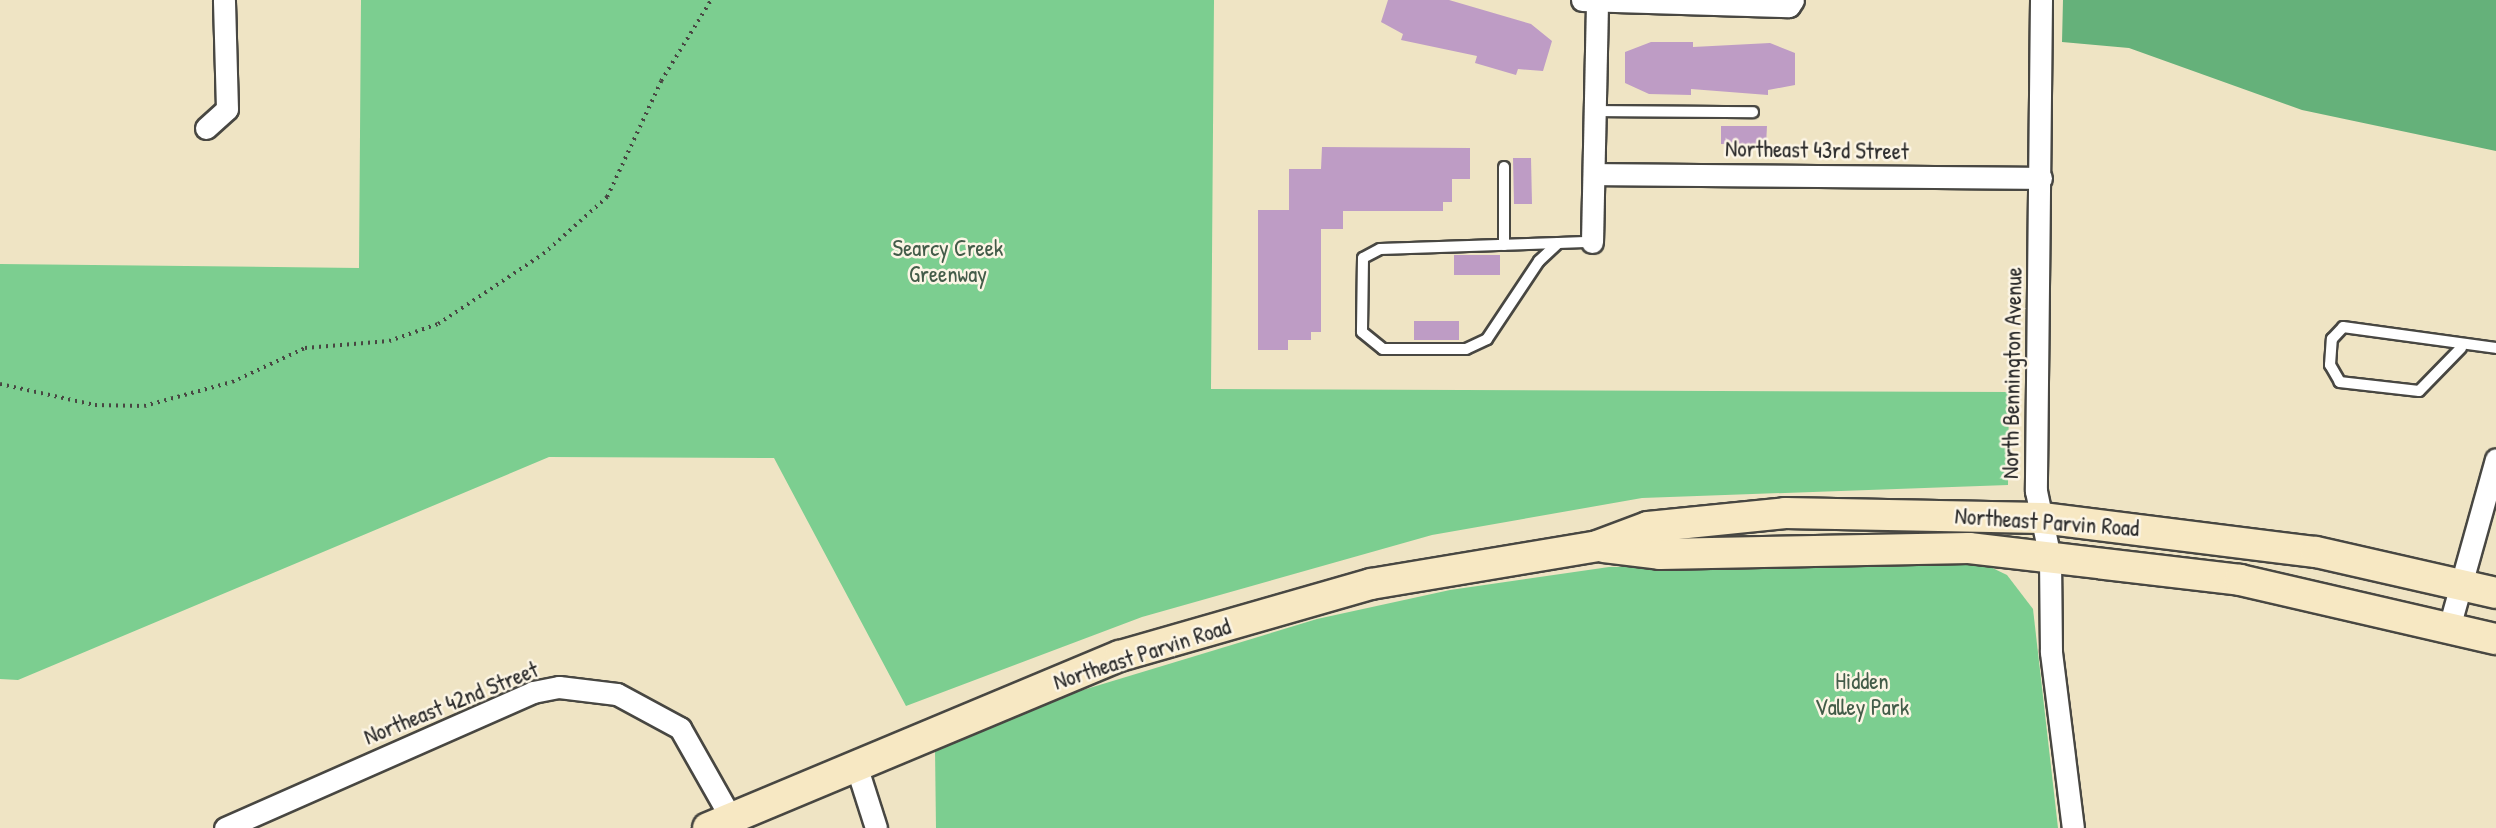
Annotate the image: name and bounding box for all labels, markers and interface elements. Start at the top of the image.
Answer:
street label: Northeast 43rd Street [1725,135,1909,165]
park label: Searcy Creek Greenway [893,234,1003,288]
street label: North Bennington Avenue [1996,267,2028,479]
street label: Northeast Parvin Road [1954,502,2140,542]
street label: Northeast Parvin Road [1050,612,1234,696]
street label: Northeast 42nd Street [360,655,542,751]
park label: Hidden Valley Park [1815,667,1909,721]

